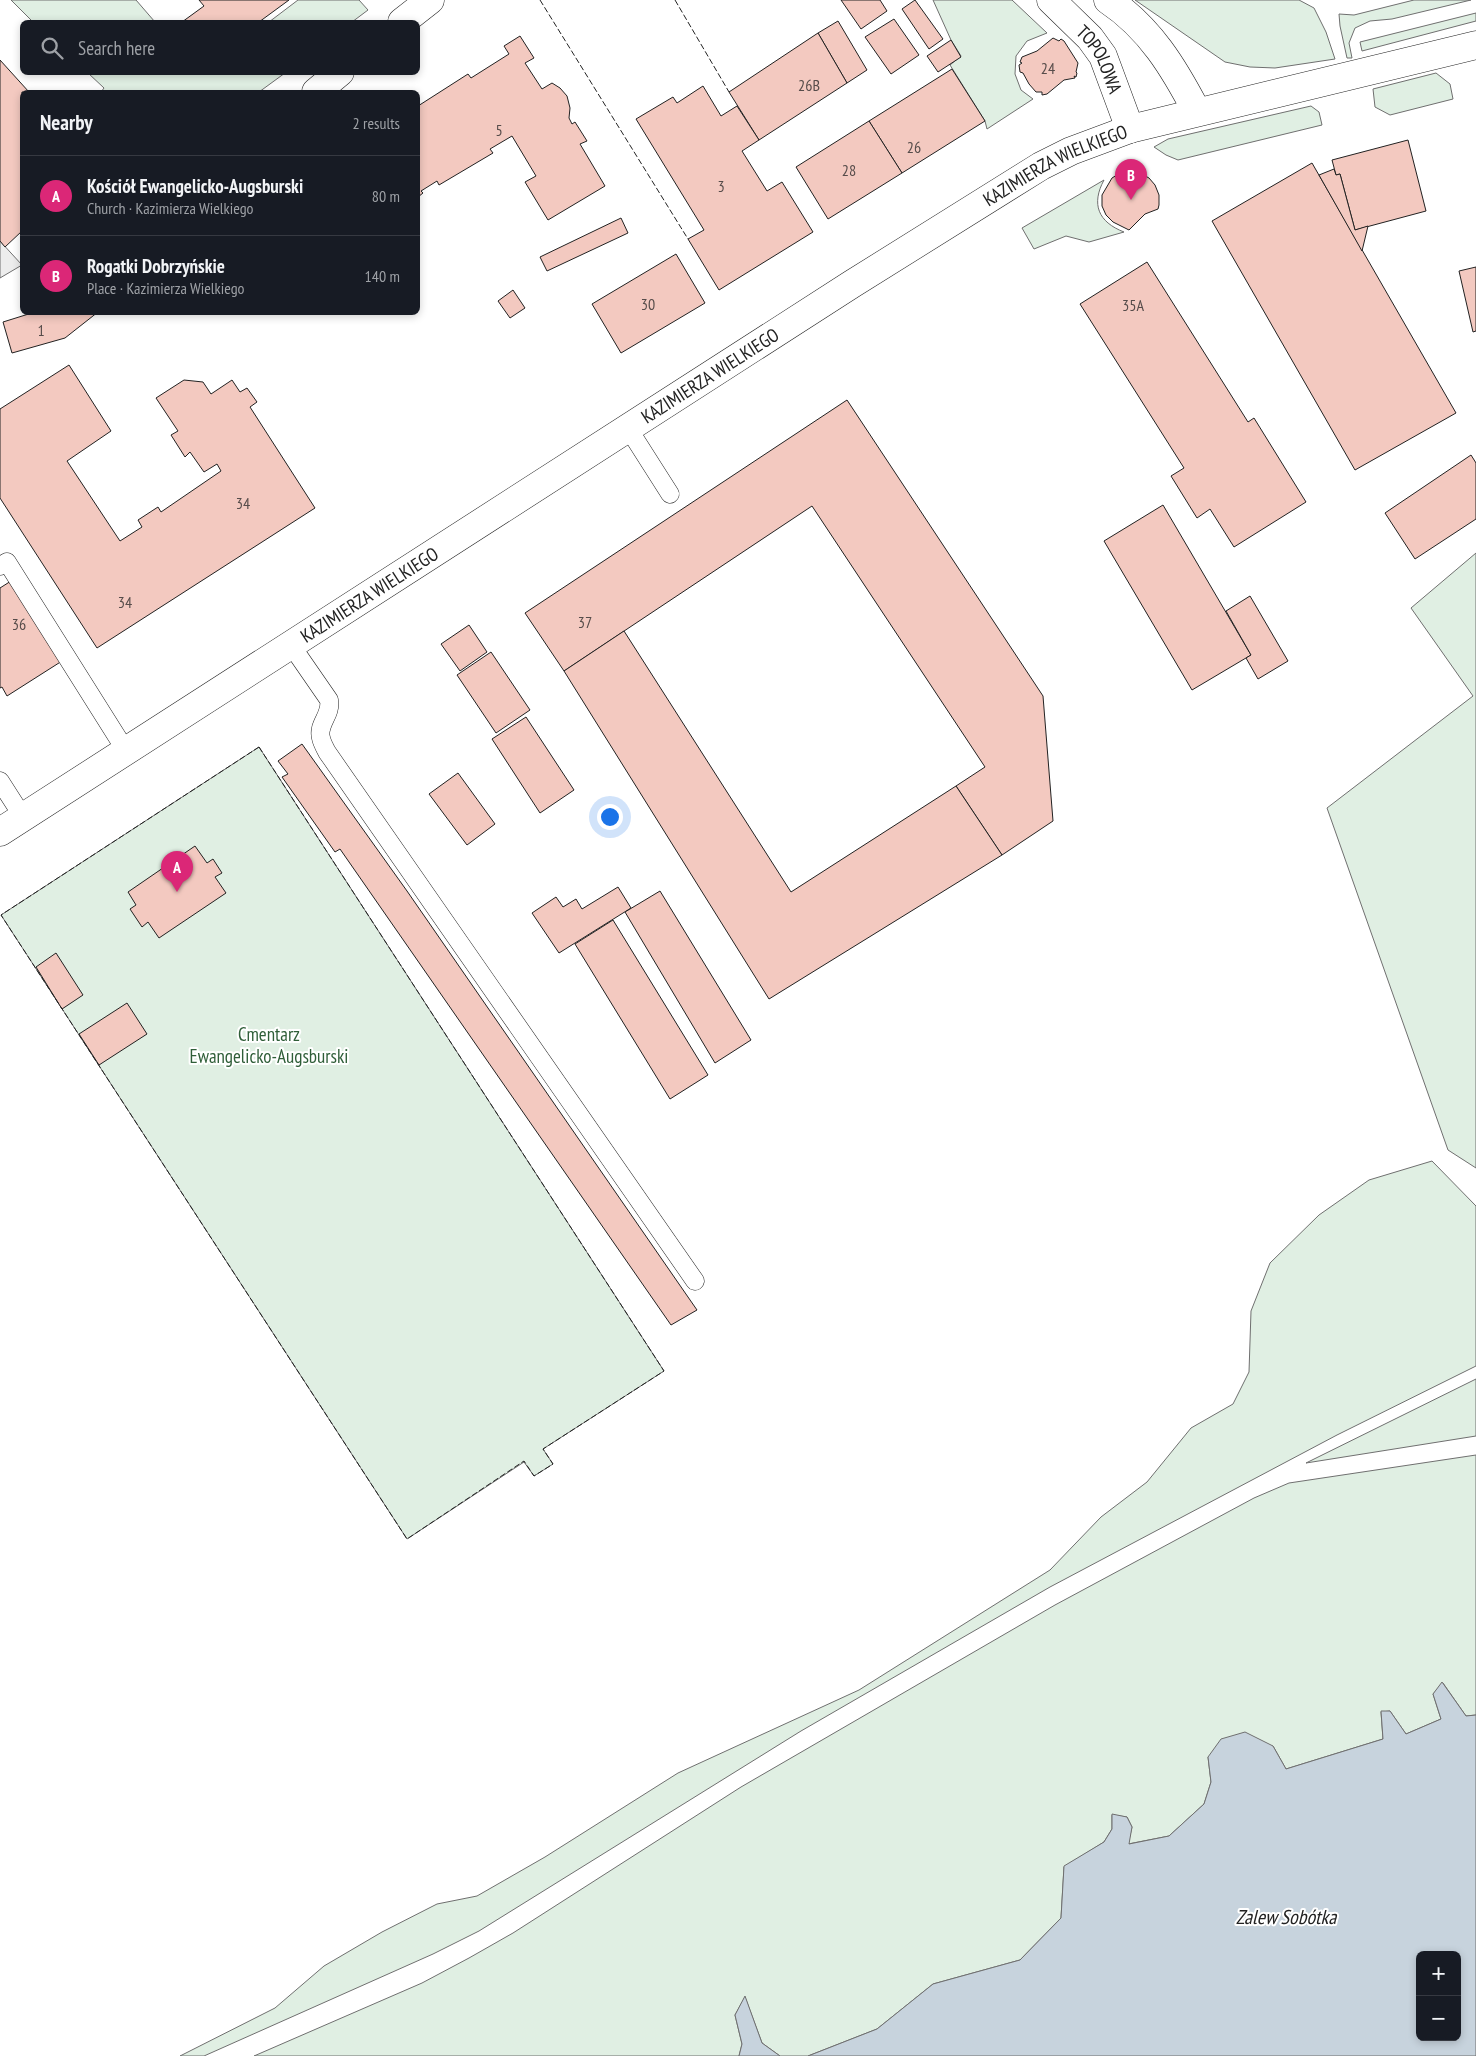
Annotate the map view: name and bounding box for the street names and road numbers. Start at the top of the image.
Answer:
street label: TOPOLOWA [1072,20,1128,97]
street label: KAZIMIERZA WIELKIEGO [978,119,1131,211]
street label: KAZIMIERZA WIELKIEGO [636,322,783,429]
street label: KAZIMIERZA WIELKIEGO [296,541,443,648]

